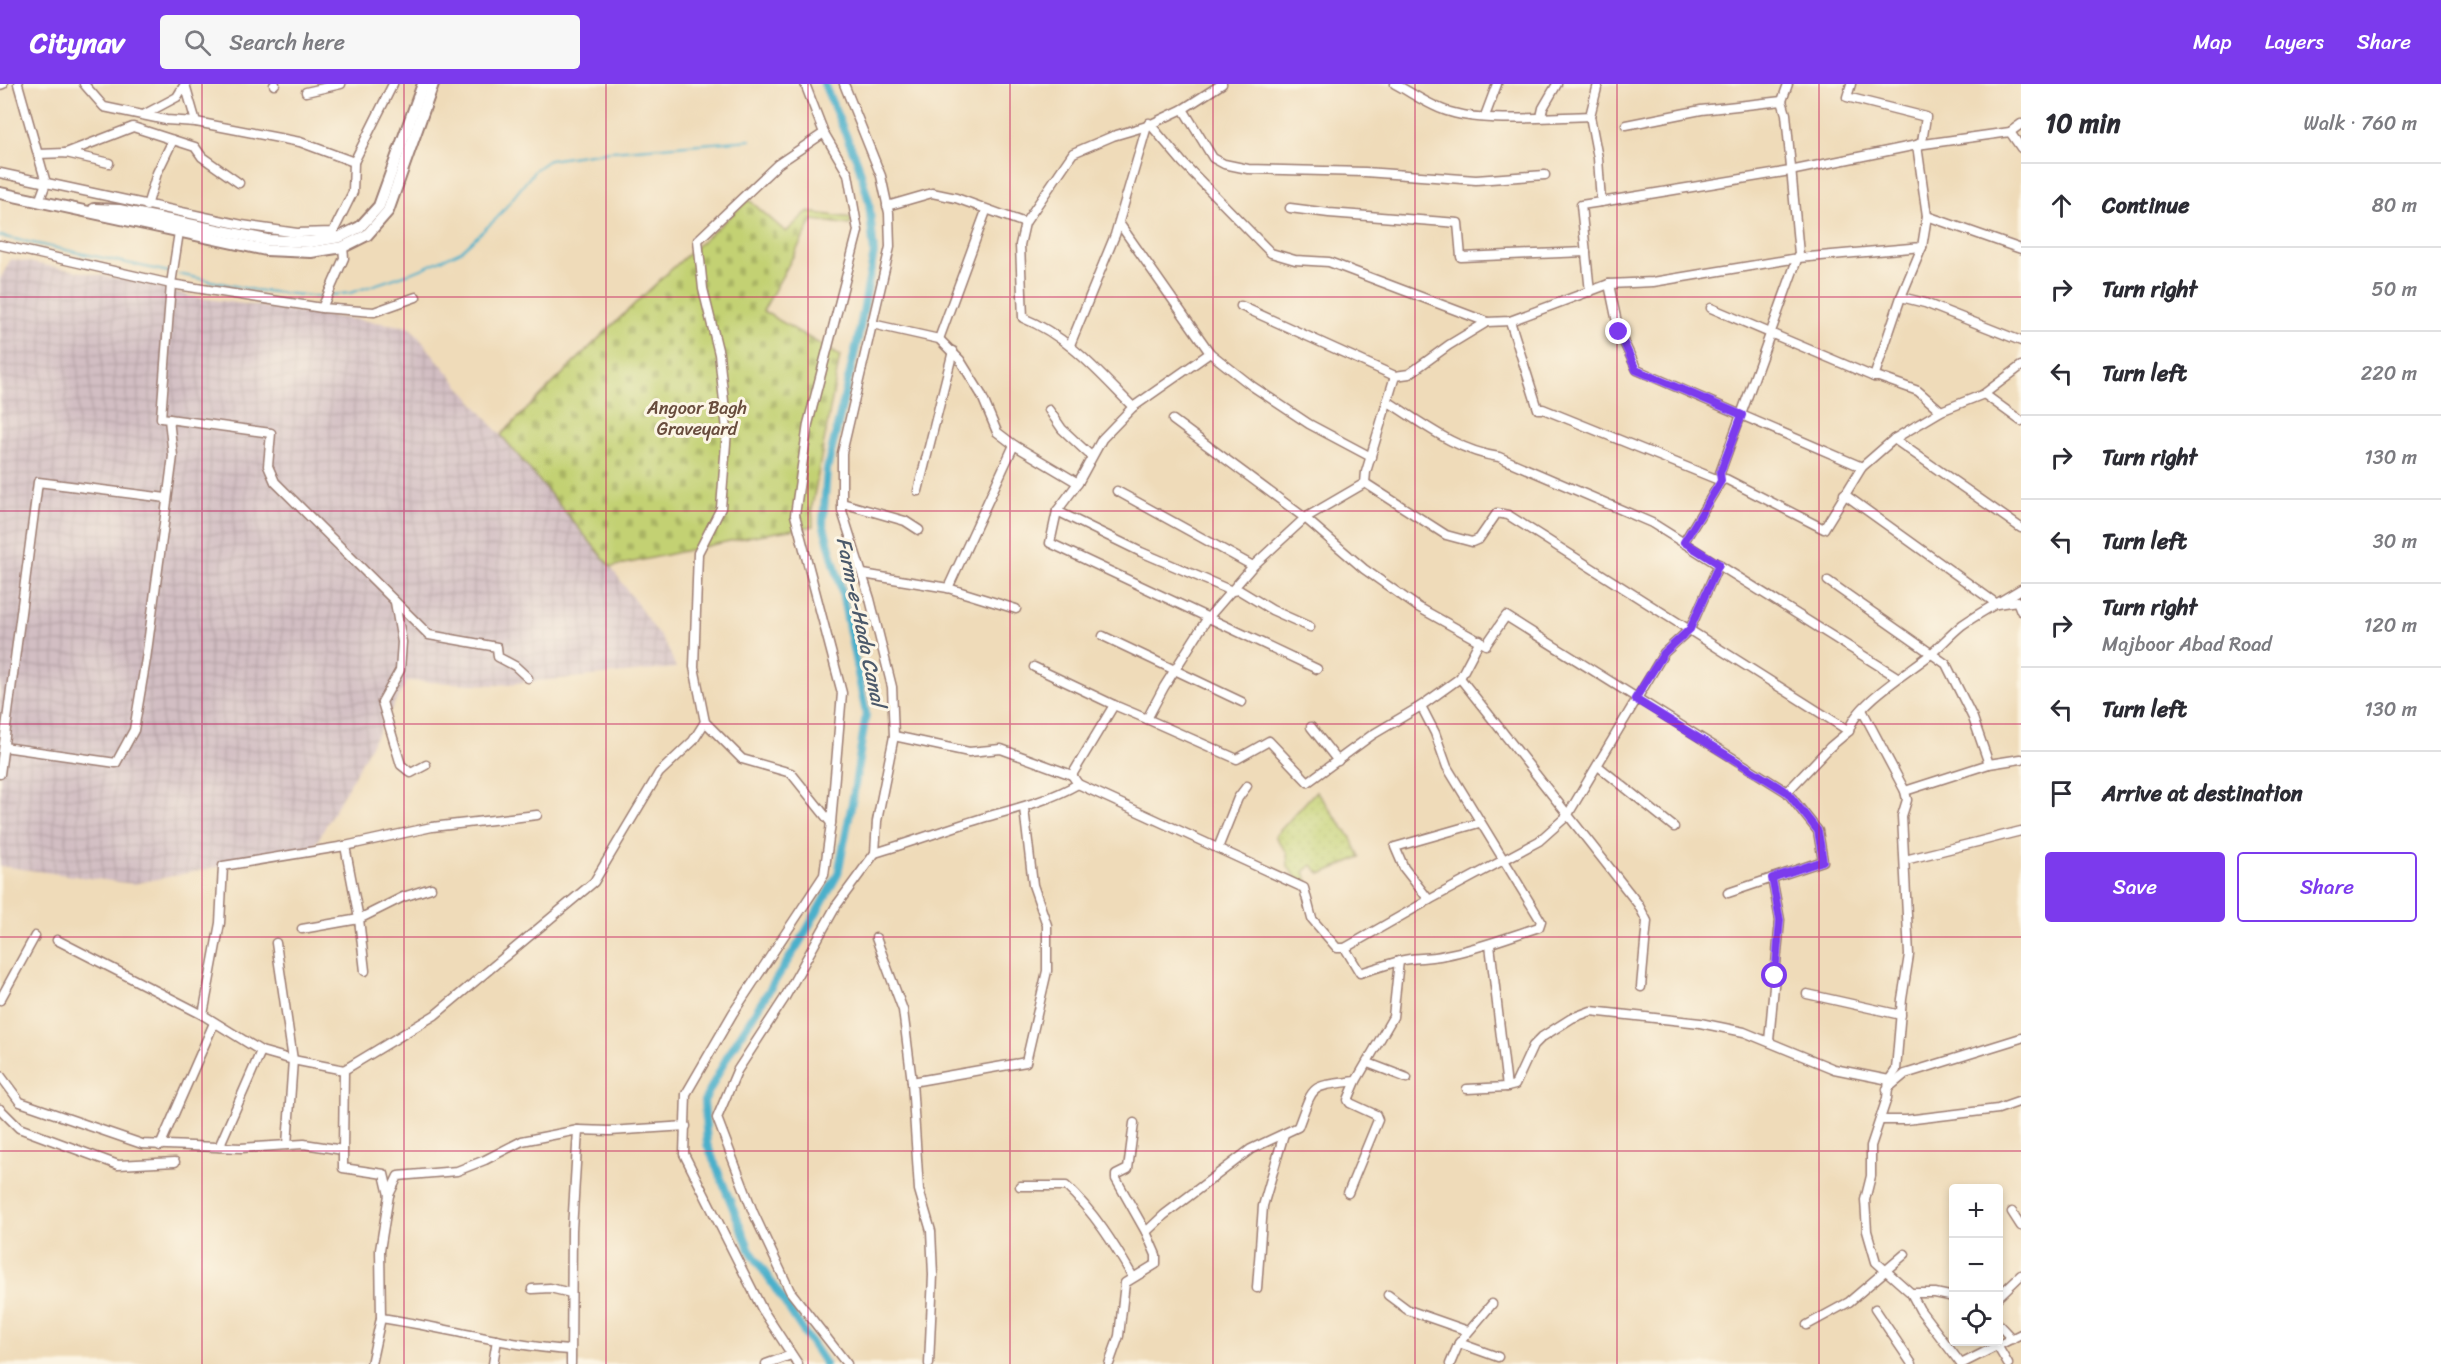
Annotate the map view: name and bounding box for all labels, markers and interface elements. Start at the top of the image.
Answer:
search box [160,15,580,69]
text: Citynav [30,18,124,67]
text: Search here [229,23,345,62]
text: Map [2193,23,2232,61]
text: Layers [2265,23,2324,61]
text: Share [2357,23,2411,61]
icon: search [181,26,214,59]
text: 10 min [2045,100,2121,146]
text: Walk · 760 m [2303,106,2417,141]
text: Continue [2102,186,2190,225]
text: 80 m [2372,188,2417,223]
icon: ahead [2045,189,2078,222]
text: Turn right [2102,270,2197,309]
text: 50 m [2372,272,2417,307]
icon: right [2045,273,2078,306]
route end [1605,318,1631,344]
text: Turn left [2102,354,2187,393]
text: 220 m [2361,356,2417,391]
icon: left [2045,357,2078,390]
park label: Angoor Bagh Graveyard [646,392,747,445]
text: Turn right [2102,438,2197,477]
text: 130 m [2364,440,2417,475]
icon: right [2045,441,2078,474]
text: Turn left [2102,522,2187,561]
text: 30 m [2373,524,2417,559]
icon: left [2045,525,2078,558]
water label: Farm-e-Hada Canal [826,534,897,714]
text: Turn right [2102,588,2197,627]
text: 120 m [2364,608,2417,643]
icon: right [2045,609,2078,642]
text: Majboor Abad Road [2102,627,2272,662]
text: Turn left [2102,690,2187,729]
text: 130 m [2364,692,2417,727]
icon: left [2045,693,2078,726]
text: Arrive at destination [2102,774,2303,813]
icon: arrive [2045,777,2078,810]
button: Save [2045,852,2225,922]
button: Share [2237,852,2417,922]
route start [1761,962,1787,988]
map controls [1949,1184,2003,1346]
button: + [1949,1184,2003,1238]
button: − [1949,1238,2003,1292]
button: locate [1949,1292,2003,1346]

